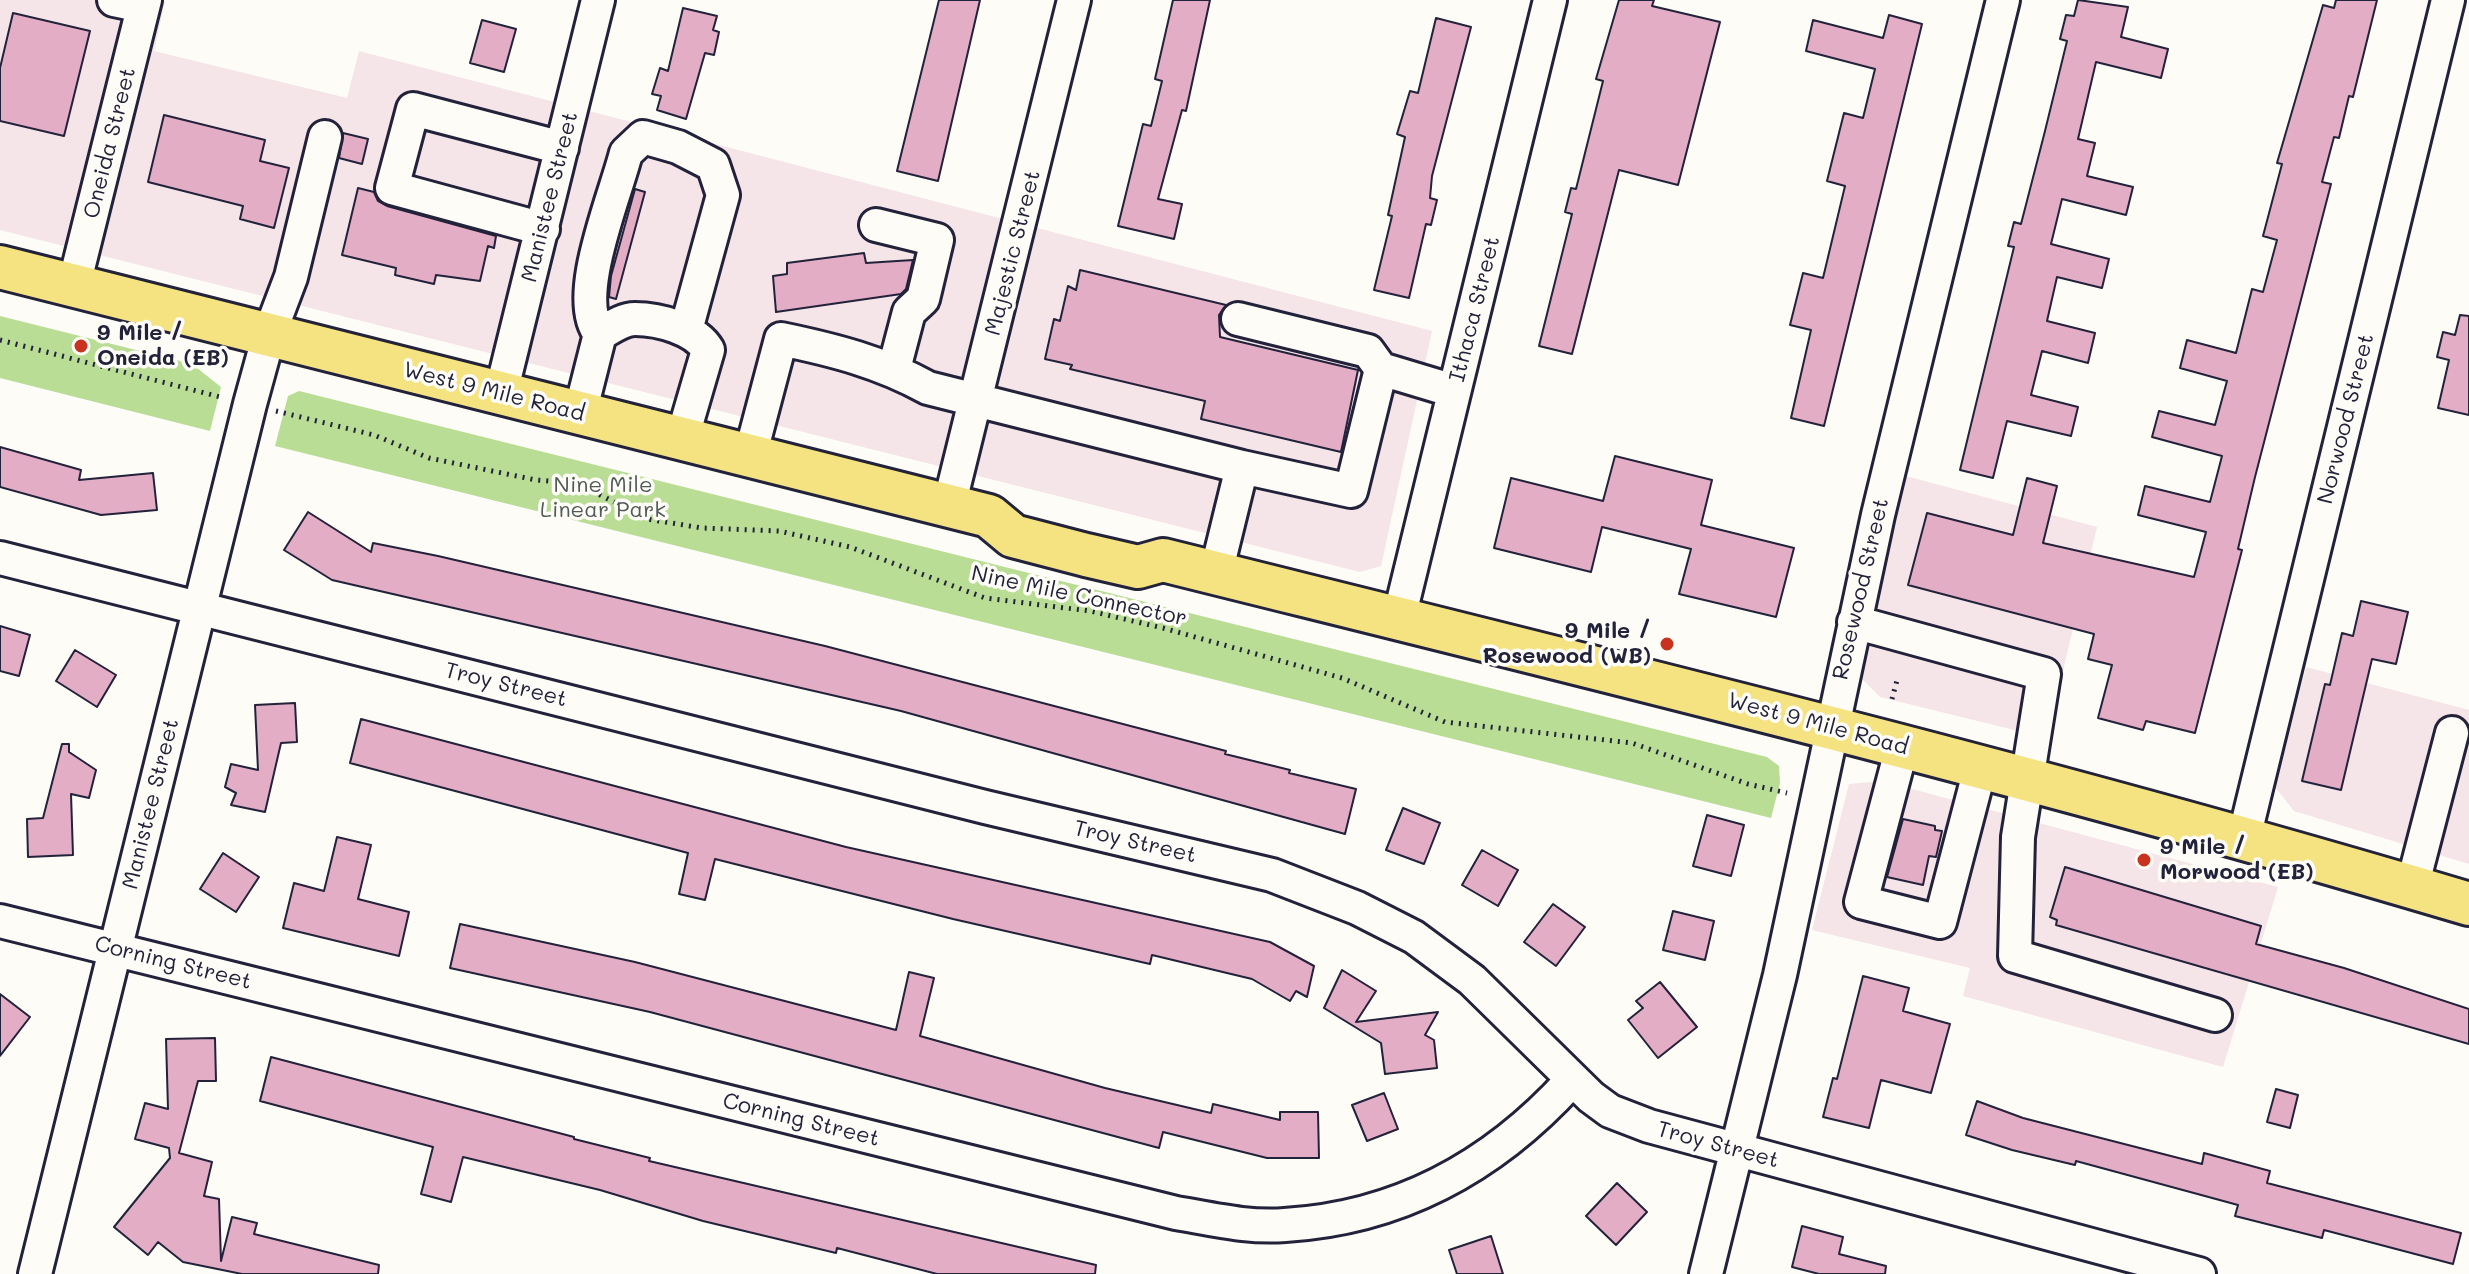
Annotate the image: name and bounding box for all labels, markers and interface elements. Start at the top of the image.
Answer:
street label: Oneida Street [78,65,142,221]
street label: Manistee Street [516,109,584,285]
street label: Majestic Street [980,168,1046,338]
street label: Ithaca Street [1444,233,1506,385]
place label: 9 Mile / Oneida (EB) [97,320,229,372]
street label: Norwood Street [2312,331,2380,507]
marker: 9 Mile / Oneida (EB) [72,337,90,355]
street label: West 9 Mile Road [401,357,587,427]
park label: Nine Mile Linear Park [540,472,666,524]
street label: Rosewood Street [1827,496,1895,682]
street label: Nine Mile Connector [969,560,1189,632]
place label: 9 Mile / Rosewood (WB) [1483,618,1651,670]
marker: 9 Mile / Rosewood (WB) [1658,635,1676,653]
street label: Troy Street [442,657,570,713]
street label: West 9 Mile Road [1725,687,1911,761]
street label: Manistee Street [117,716,185,892]
street label: Troy Street [1071,815,1199,869]
place label: 9 Mile / Morwood (EB) [2160,834,2314,886]
marker: 9 Mile / Morwood (EB) [2135,851,2153,869]
street label: Corning Street [92,931,254,995]
street label: Corning Street [720,1088,882,1152]
street label: Troy Street [1654,1116,1782,1174]

